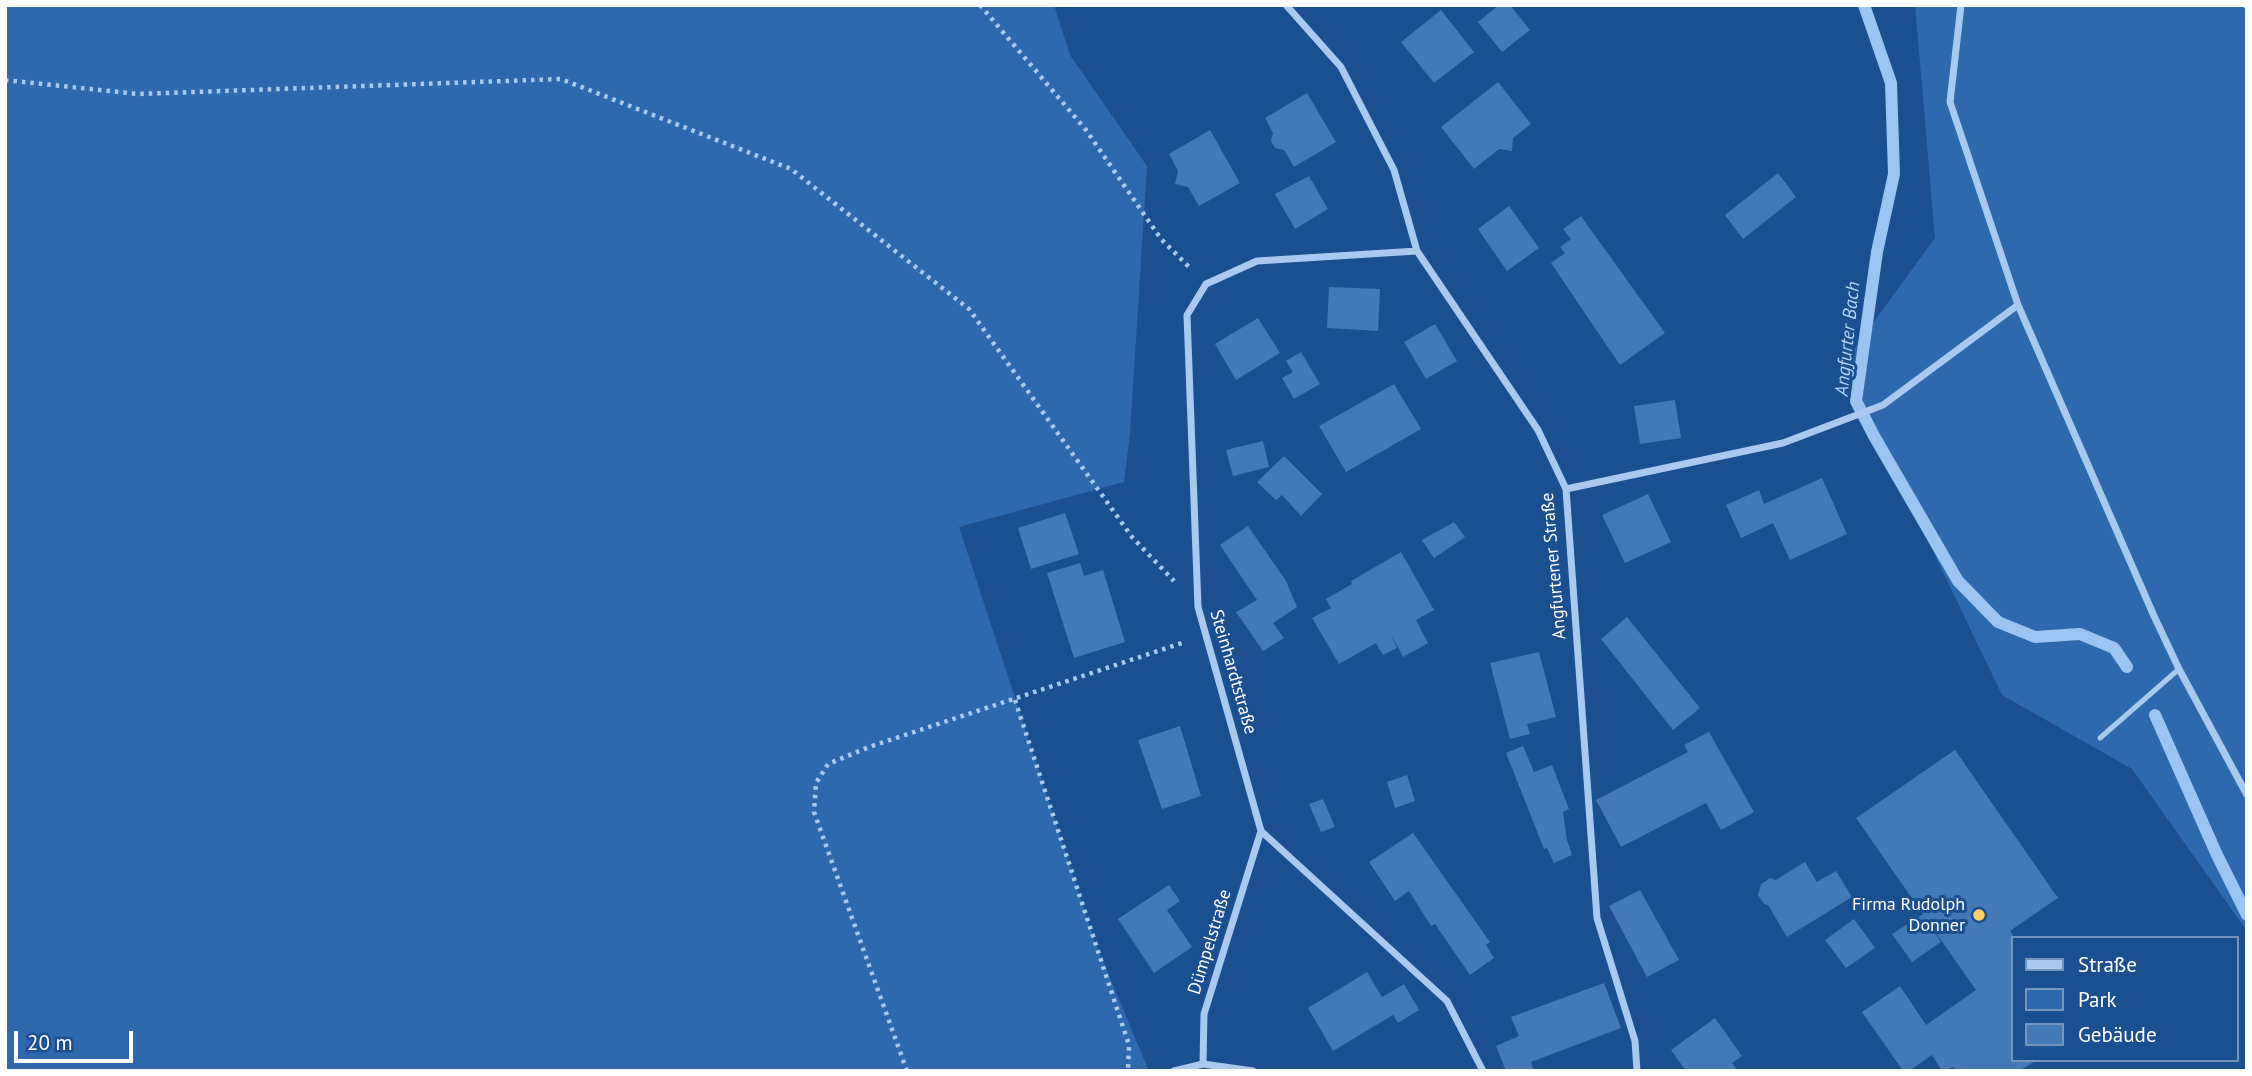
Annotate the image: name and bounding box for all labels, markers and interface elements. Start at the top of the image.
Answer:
water label: Angfurter Bach [1831,281,1865,397]
street label: Angfurtener Straße [1537,492,1571,640]
street label: Steinhardtstraße [1205,607,1261,737]
street label: Dümpelstraße [1184,887,1236,997]
place label: Firma Rudolph Donner [1852,894,1965,936]
marker: Firma Rudolph Donner [1971,907,1987,923]
legend [2010,936,2238,1062]
text: Straße [2078,951,2137,978]
text: Park [2078,986,2117,1013]
scale bar [18,1016,136,1060]
text: Gebäude [2078,1021,2157,1048]
text: 20 m [27,1029,73,1056]

